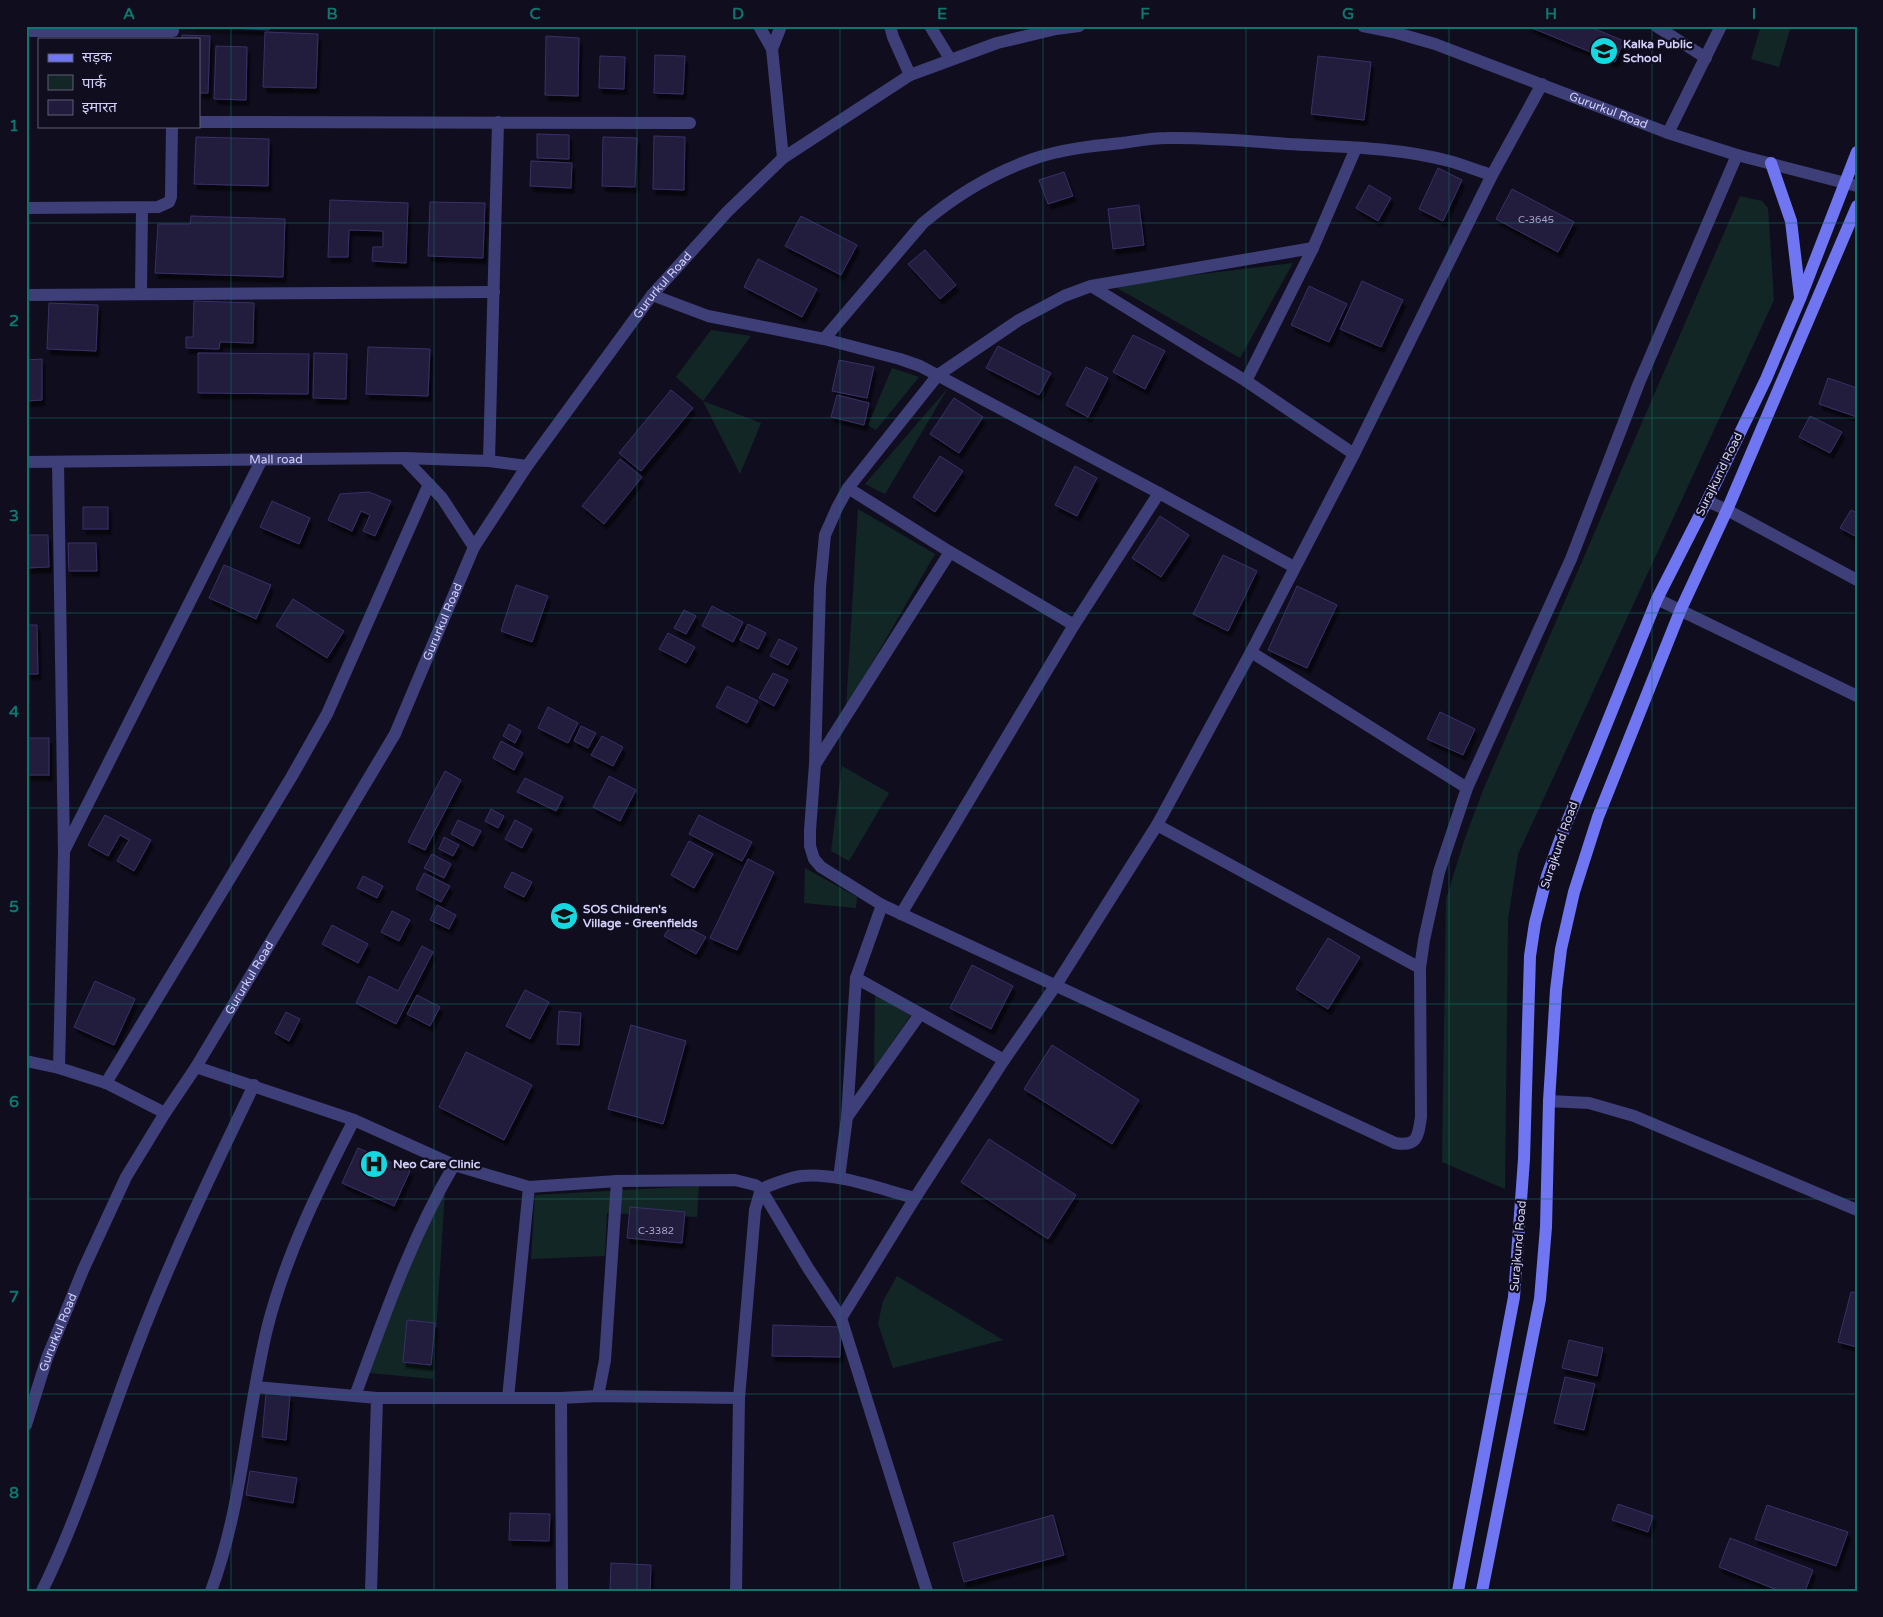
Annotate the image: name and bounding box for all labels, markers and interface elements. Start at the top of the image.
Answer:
text: A [123,4,135,24]
text: B [326,4,338,24]
text: C [529,4,541,24]
text: D [732,4,744,24]
text: E [937,4,947,24]
text: F [1140,4,1150,24]
text: G [1342,4,1354,24]
text: H [1545,4,1557,24]
text: I [1752,4,1756,24]
school or university icon: Kalka Public School [1589,36,1619,66]
place label: Kalka Public School [1623,37,1693,65]
legend [38,38,200,128]
text: सड़क [82,48,112,66]
text: पार्क [82,74,106,92]
street label: Gururkul Road [1567,89,1650,132]
text: इमारत [82,98,117,116]
text: 1 [9,116,19,136]
house number: C-3645 [1518,214,1554,226]
street label: Gururkul Road [630,249,695,321]
text: 2 [9,311,19,331]
street label: Surajkund Road [1693,430,1745,518]
street label: Mall road [249,452,303,467]
text: 3 [9,506,19,526]
street label: Gururkul Road [420,581,465,663]
text: 4 [9,702,19,722]
street label: Surajkund Road [1538,800,1580,890]
text: 5 [9,897,19,917]
school or university icon: SOS Children's Village - Greenfields [549,901,579,931]
place label: SOS Children's Village - Greenfields [583,902,698,931]
street label: Gururkul Road [222,939,277,1017]
text: 6 [9,1092,19,1112]
hospital icon: Neo Care Clinic [359,1149,389,1179]
place label: Neo Care Clinic [393,1157,481,1171]
street label: Surajkund Road [1507,1200,1529,1292]
house number: C-3382 [638,1225,674,1237]
text: 7 [9,1287,19,1307]
street label: Gururkul Road [36,1291,80,1373]
text: 8 [9,1483,19,1503]

